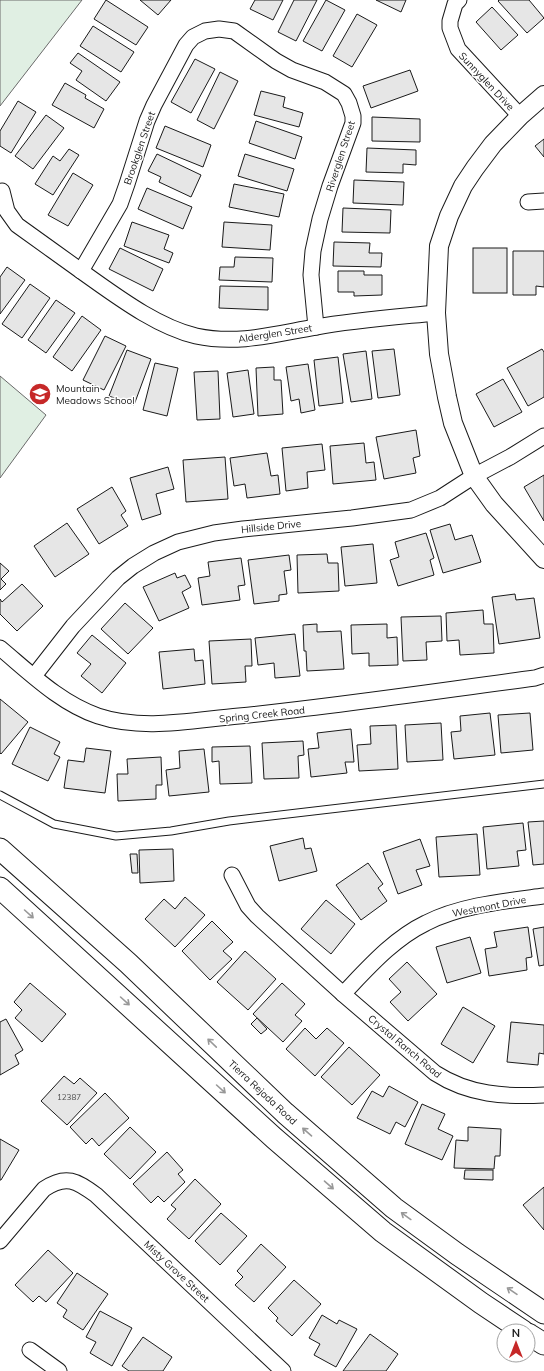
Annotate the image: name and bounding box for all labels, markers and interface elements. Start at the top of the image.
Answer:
street label: Sunnyglen Drive [456,49,517,113]
street label: Brookglen Street [121,109,158,187]
street label: Riverglen Street [323,119,358,193]
street label: Alderglen Street [237,321,313,346]
school or university icon: Mountain Meadows School [27,381,53,407]
place label: Mountain Meadows School [56,382,135,407]
street label: Hillside Drive [240,517,302,536]
street label: Spring Creek Road [218,704,306,725]
street label: Westmont Drive [451,893,527,920]
one-way arrow [24,909,34,919]
one-way arrow [120,996,130,1006]
street label: Crystal Ranch Road [365,1012,444,1081]
one-way arrow [207,1039,217,1048]
street label: Tierra Rejada Road [226,1057,300,1128]
one-way arrow [216,1084,226,1094]
house number: 12387 [57,1092,81,1102]
one-way arrow [301,1128,312,1137]
one-way arrow [323,1180,334,1189]
one-way arrow [400,1212,411,1221]
street label: Misty Grove Street [141,1238,212,1305]
one-way arrow [506,1287,517,1295]
north arrow [496,1323,536,1363]
text: N [512,1326,520,1340]

